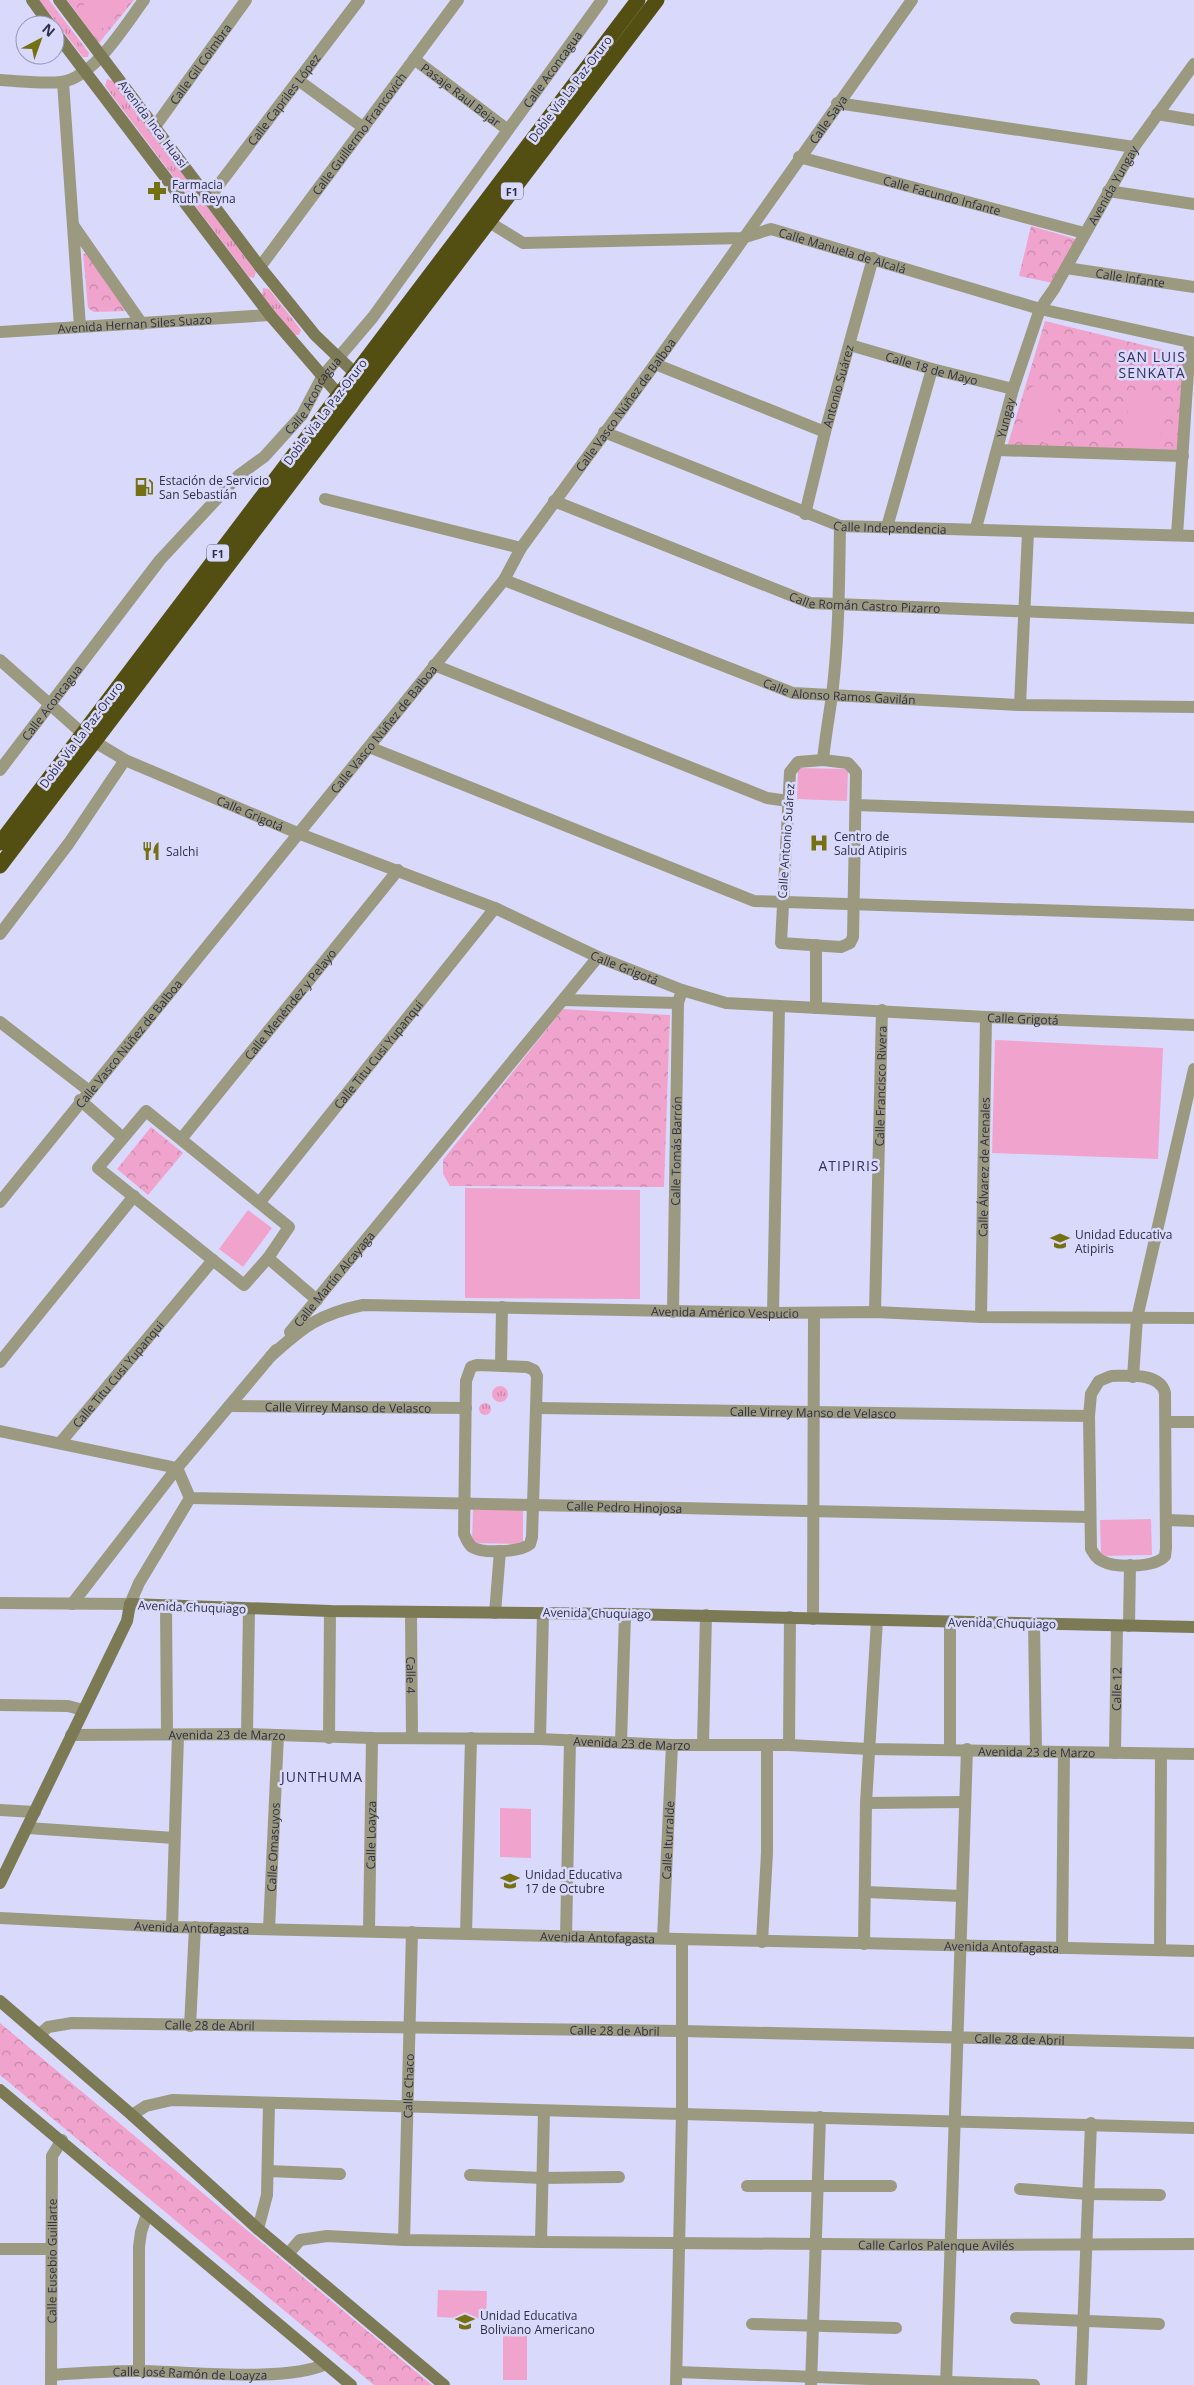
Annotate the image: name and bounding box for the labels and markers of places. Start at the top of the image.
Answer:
place label: Farmacia Ruth Reyna [172,176,236,207]
pharmacy icon: Farmacia Ruth Reyna [146,180,168,202]
place label: Estación de Servicio San Sebastián [159,472,269,503]
fuel station icon: Estación de Servicio San Sebastián [133,476,155,498]
place label: Centro de Salud Atipiris [834,828,907,859]
hospital icon: Centro de Salud Atipiris [808,832,830,854]
restaurant icon: Salchi [140,840,162,862]
place label: Salchi [166,843,198,860]
place label: Unidad Educativa Atipiris [1075,1226,1172,1257]
school or university icon: Unidad Educativa Atipiris [1049,1230,1071,1252]
place label: Unidad Educativa 17 de Octubre [525,1866,622,1897]
school or university icon: Unidad Educativa 17 de Octubre [499,1870,521,1892]
place label: Unidad Educativa Boliviano Americano [480,2307,595,2338]
school or university icon: Unidad Educativa Boliviano Americano [454,2311,476,2333]

